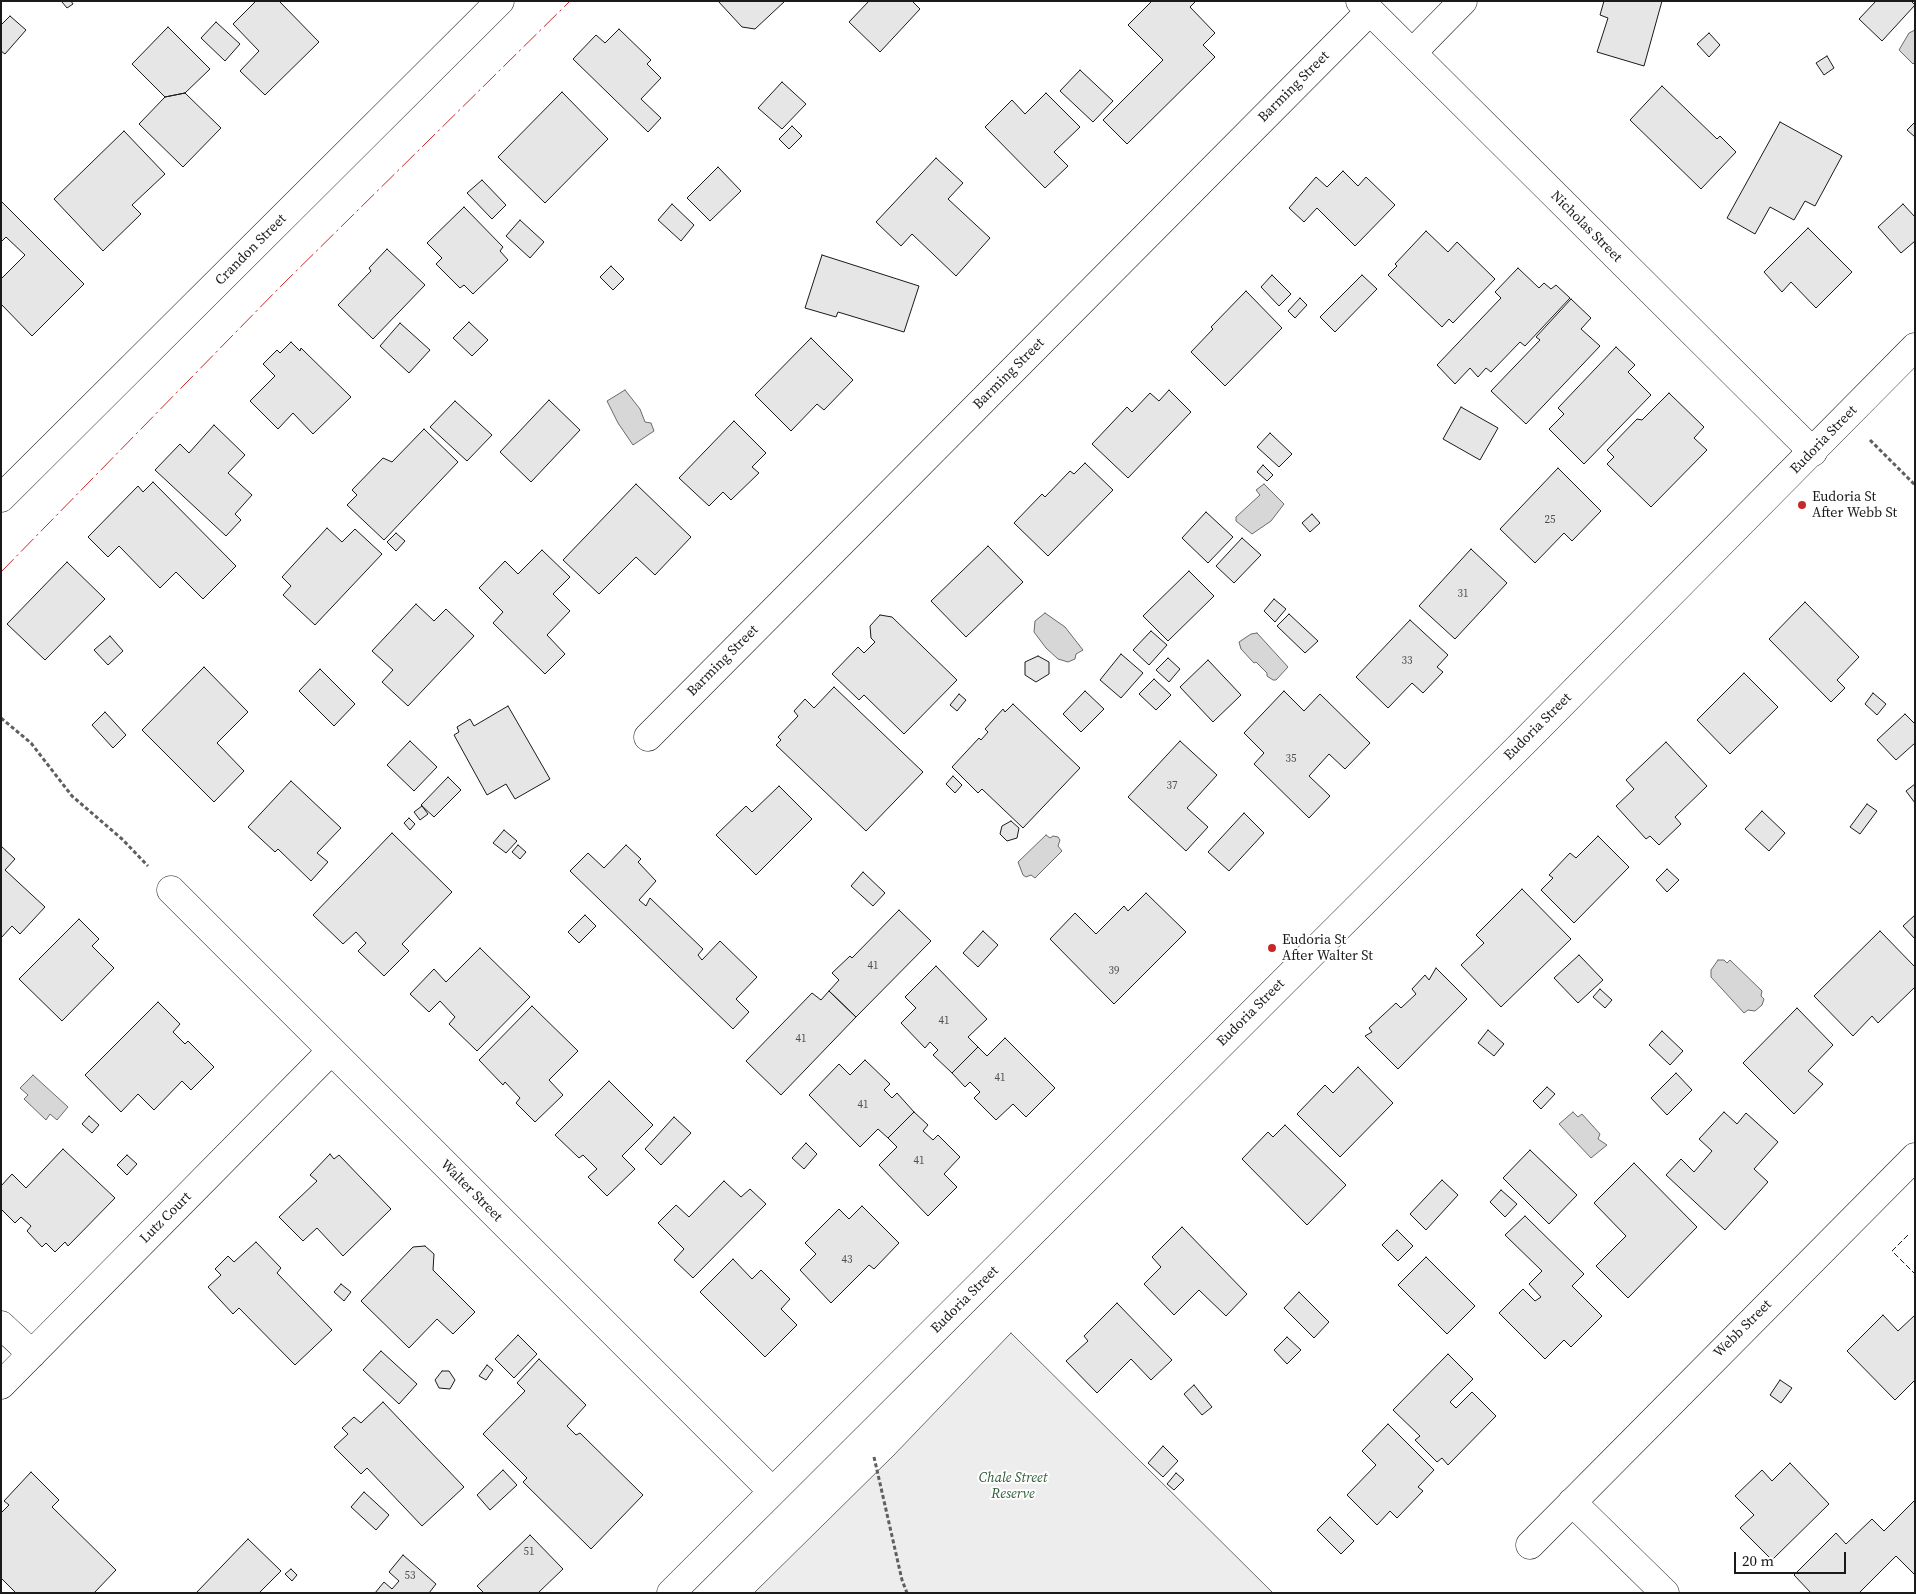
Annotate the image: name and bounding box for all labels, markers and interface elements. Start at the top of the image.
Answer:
street label: Barming Street [1255,48,1333,126]
street label: Nicholas Street [1547,188,1625,266]
street label: Crandon Street [212,211,290,289]
street label: Barming Street [970,335,1048,413]
street label: Eudoria Street [1787,402,1861,478]
place label: Eudoria St After Webb St [1812,489,1897,522]
marker: Eudoria St After Webb St [1796,499,1808,511]
house number: 25 [1545,513,1555,527]
house number: 31 [1458,587,1468,601]
street label: Barming Street [684,622,762,700]
house number: 33 [1402,654,1412,668]
street label: Eudoria Street [1501,690,1575,764]
house number: 35 [1286,752,1296,766]
house number: 37 [1167,779,1177,793]
place label: Eudoria St After Walter St [1282,932,1373,964]
marker: Eudoria St After Walter St [1266,942,1278,954]
house number: 41 [868,959,878,973]
house number: 39 [1109,964,1119,978]
street label: Eudoria Street [1214,976,1288,1050]
house number: 41 [939,1014,949,1028]
house number: 41 [796,1032,806,1046]
house number: 41 [995,1071,1005,1085]
house number: 41 [858,1098,868,1112]
house number: 41 [914,1154,924,1168]
street label: Walter Street [436,1156,506,1226]
street label: Lutz Court [137,1189,195,1247]
house number: 43 [842,1253,852,1267]
street label: Eudoria Street [928,1263,1002,1337]
street label: Webb Street [1711,1297,1775,1361]
park label: Chale Street Reserve [979,1470,1047,1502]
scale bar [1736,1542,1848,1574]
house number: 51 [524,1545,534,1559]
text: 20 m [1742,1550,1774,1571]
house number: 53 [405,1569,415,1583]

